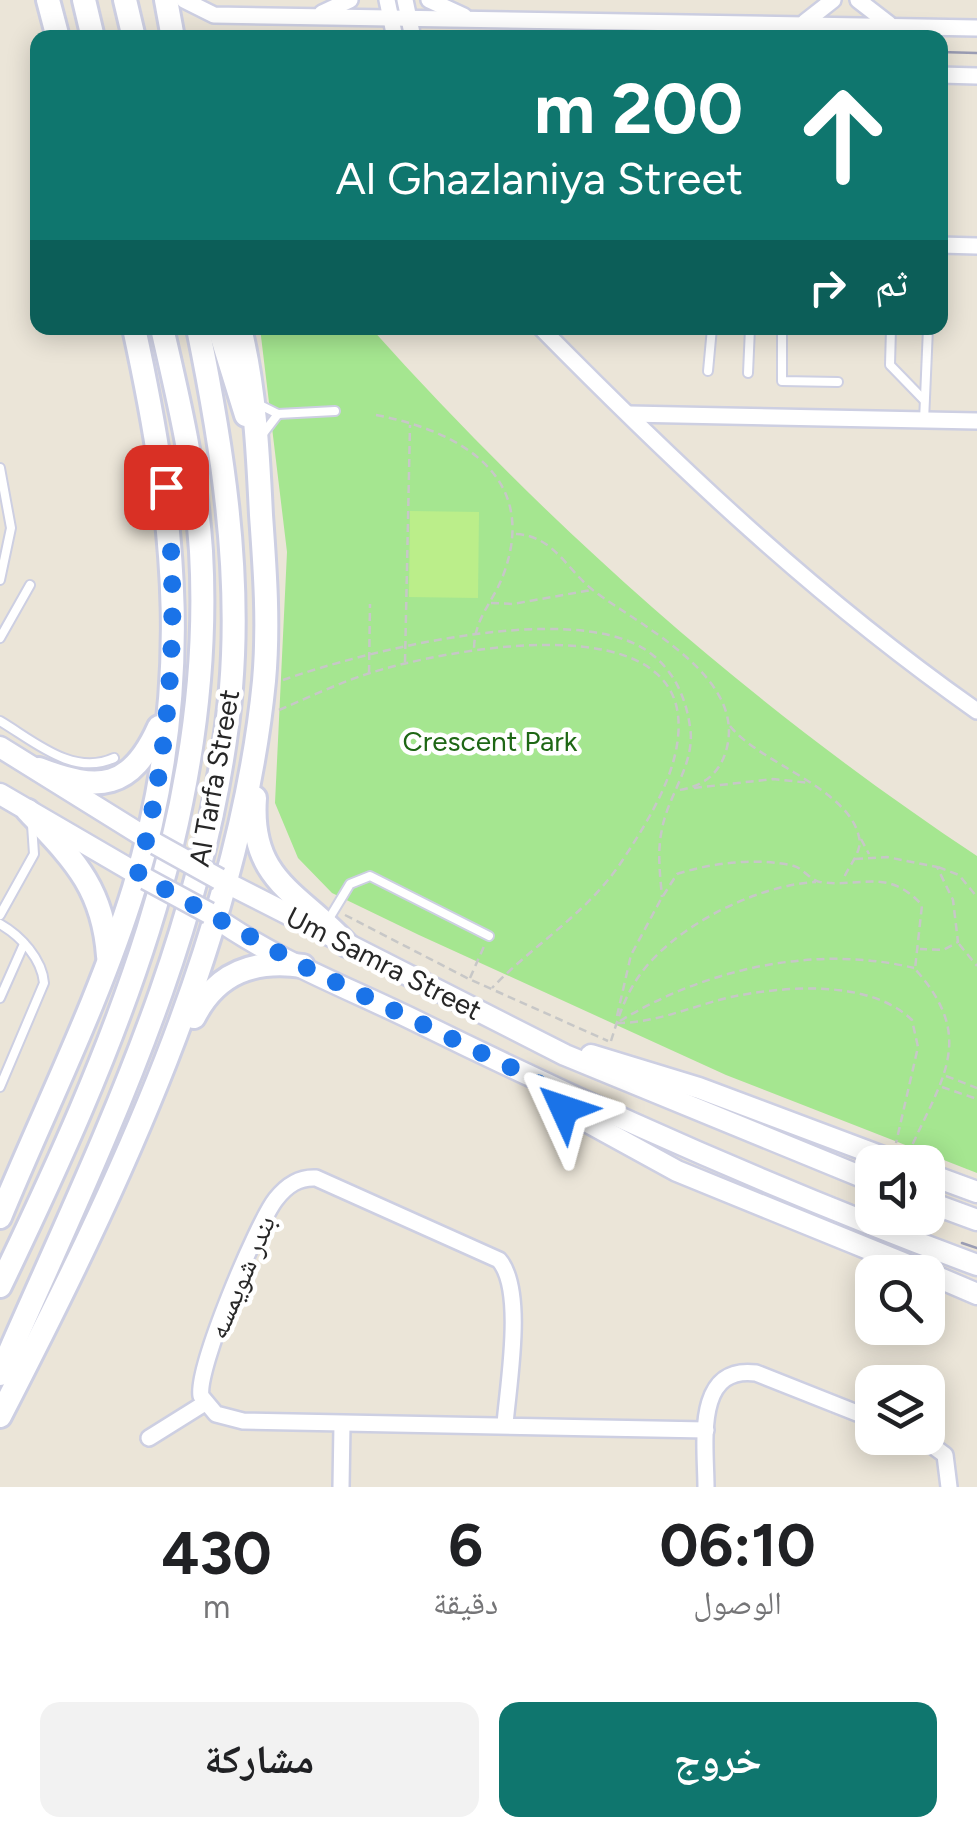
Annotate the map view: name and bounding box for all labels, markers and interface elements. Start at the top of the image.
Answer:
text: 200 m [534,66,743,151]
icon: ahead [778,70,908,200]
text: Al Ghazlaniya Street [336,151,743,205]
icon: right [800,260,855,315]
text: ثم [875,260,908,306]
pin [124,445,209,530]
icon: arrive [139,460,194,515]
street label: Al Tarfa Street [182,687,246,869]
park label: Crescent Park [403,724,578,758]
street label: Um Samra Street [281,899,487,1027]
position arrow [512,1057,616,1161]
map controls [855,1145,945,1455]
button: sound [855,1145,945,1235]
street label: بندر شويمسه [200,1210,282,1344]
button: search [855,1255,945,1345]
button: layers [855,1365,945,1455]
text: 6 [448,1509,483,1581]
text: 06:10 [660,1509,816,1581]
text: 430 [161,1517,272,1589]
text: دقيقة [433,1584,498,1622]
text: الوصول [693,1584,782,1622]
text: m [203,1588,230,1626]
button: مشاركة [40,1702,479,1817]
button: خروج [499,1702,937,1817]

